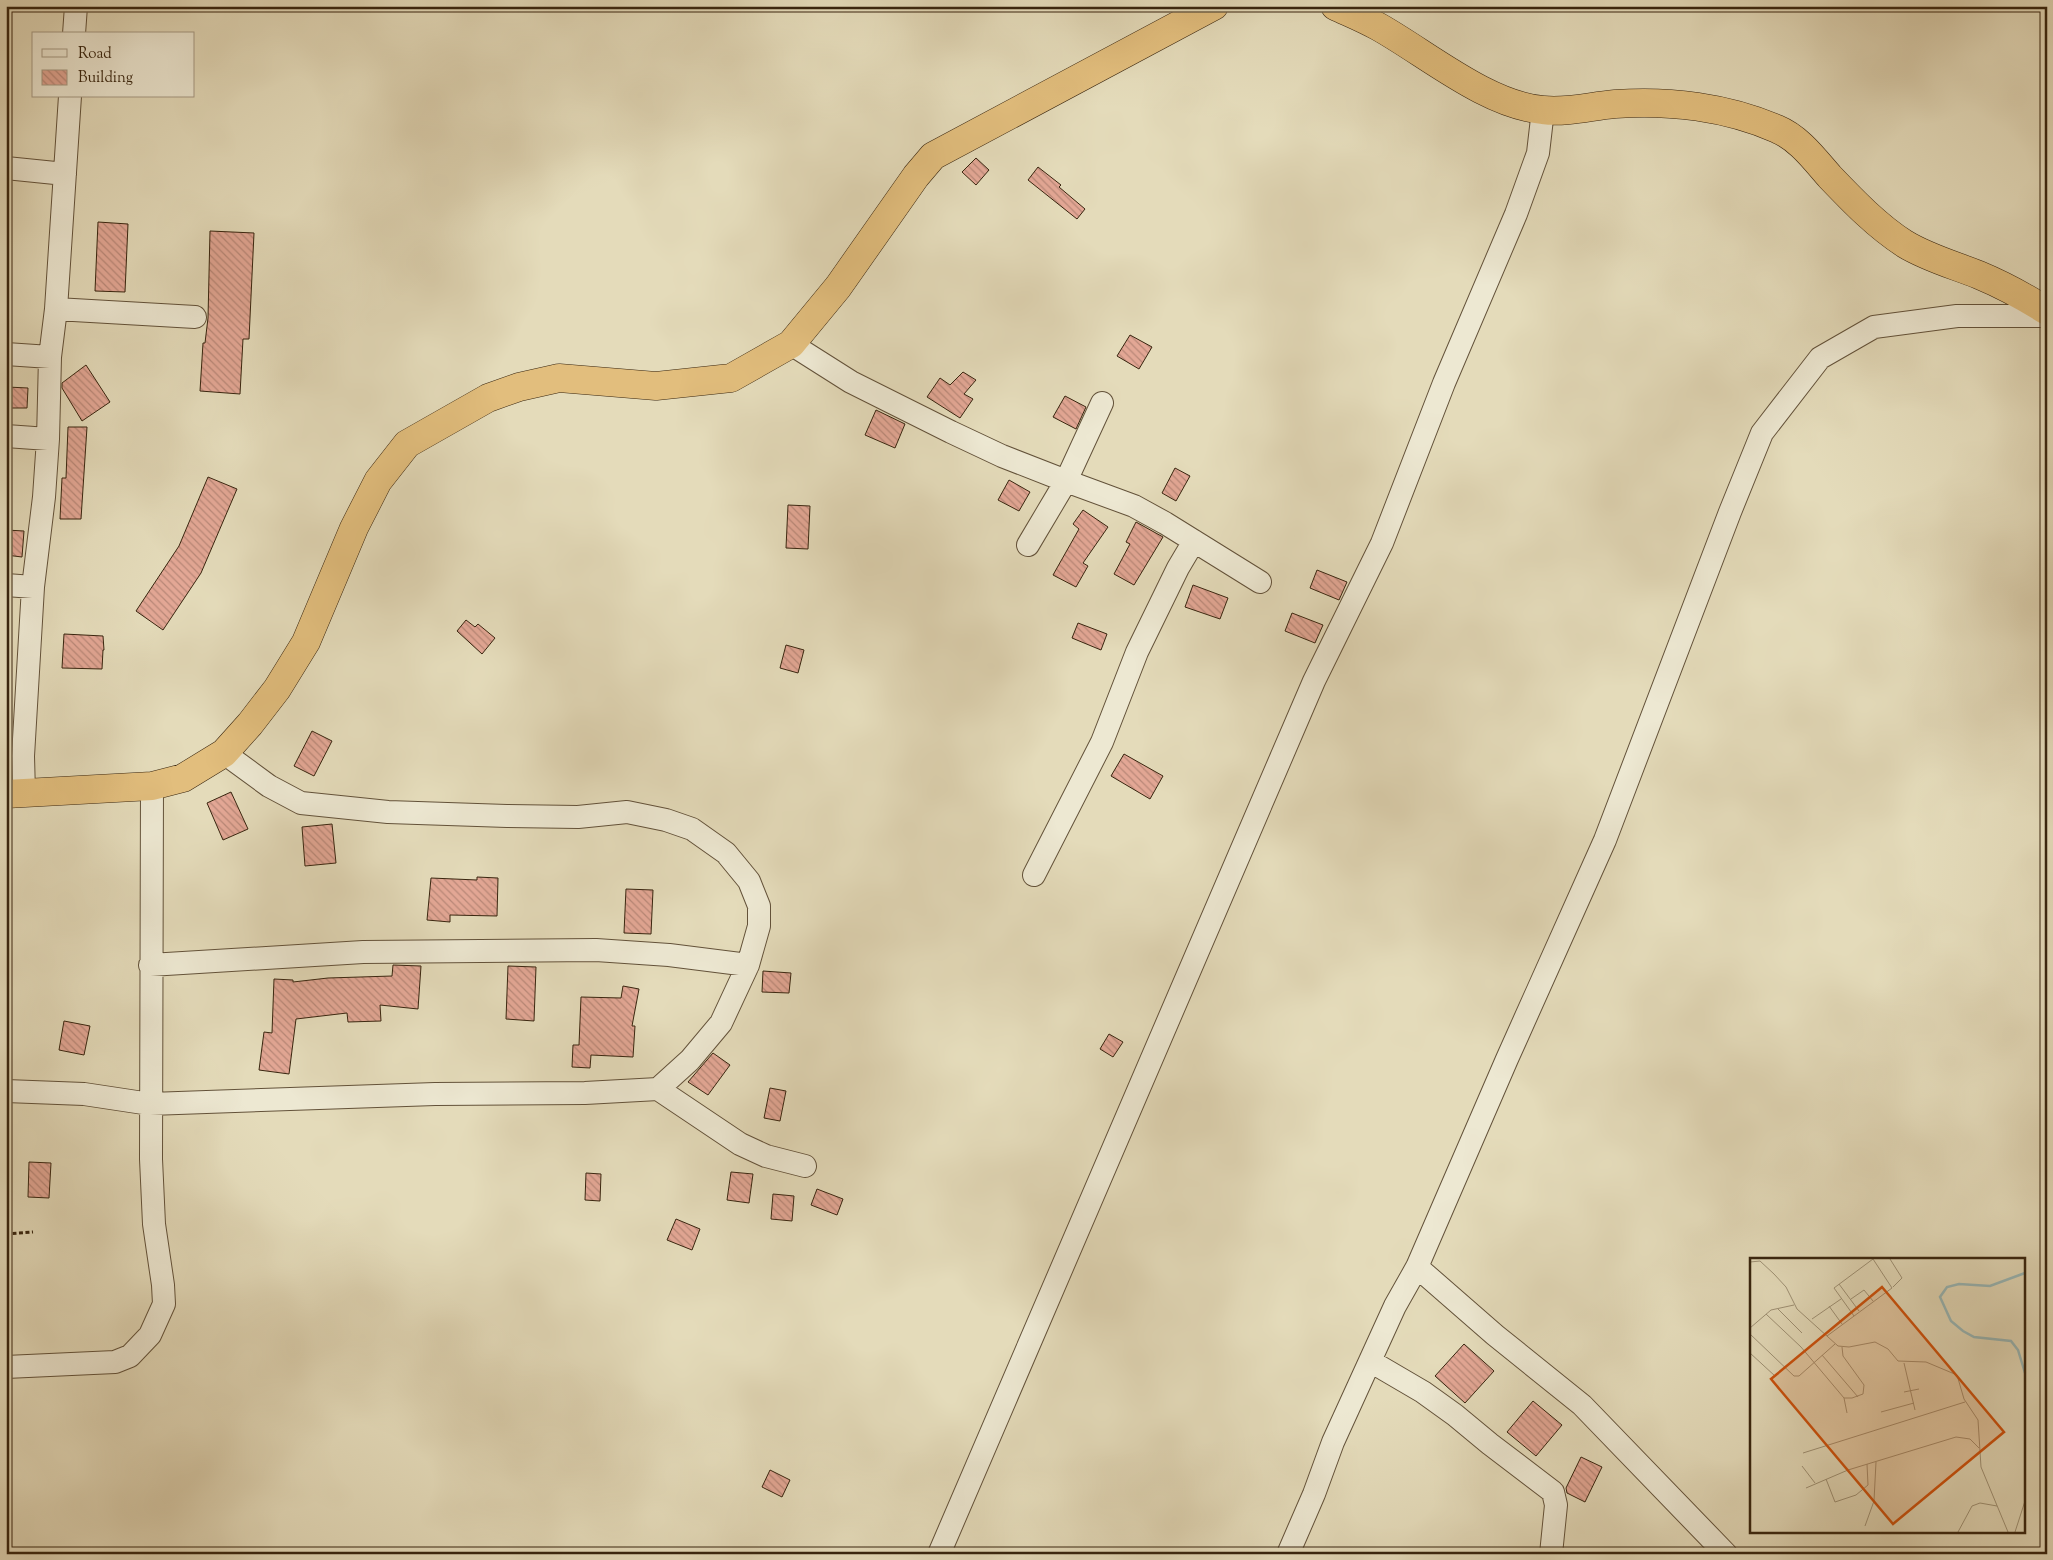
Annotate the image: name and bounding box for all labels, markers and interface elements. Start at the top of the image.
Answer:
legend [32,32,195,98]
text: Road [78,44,112,65]
text: Building [78,68,133,89]
inset map [1750,1258,2026,1532]

